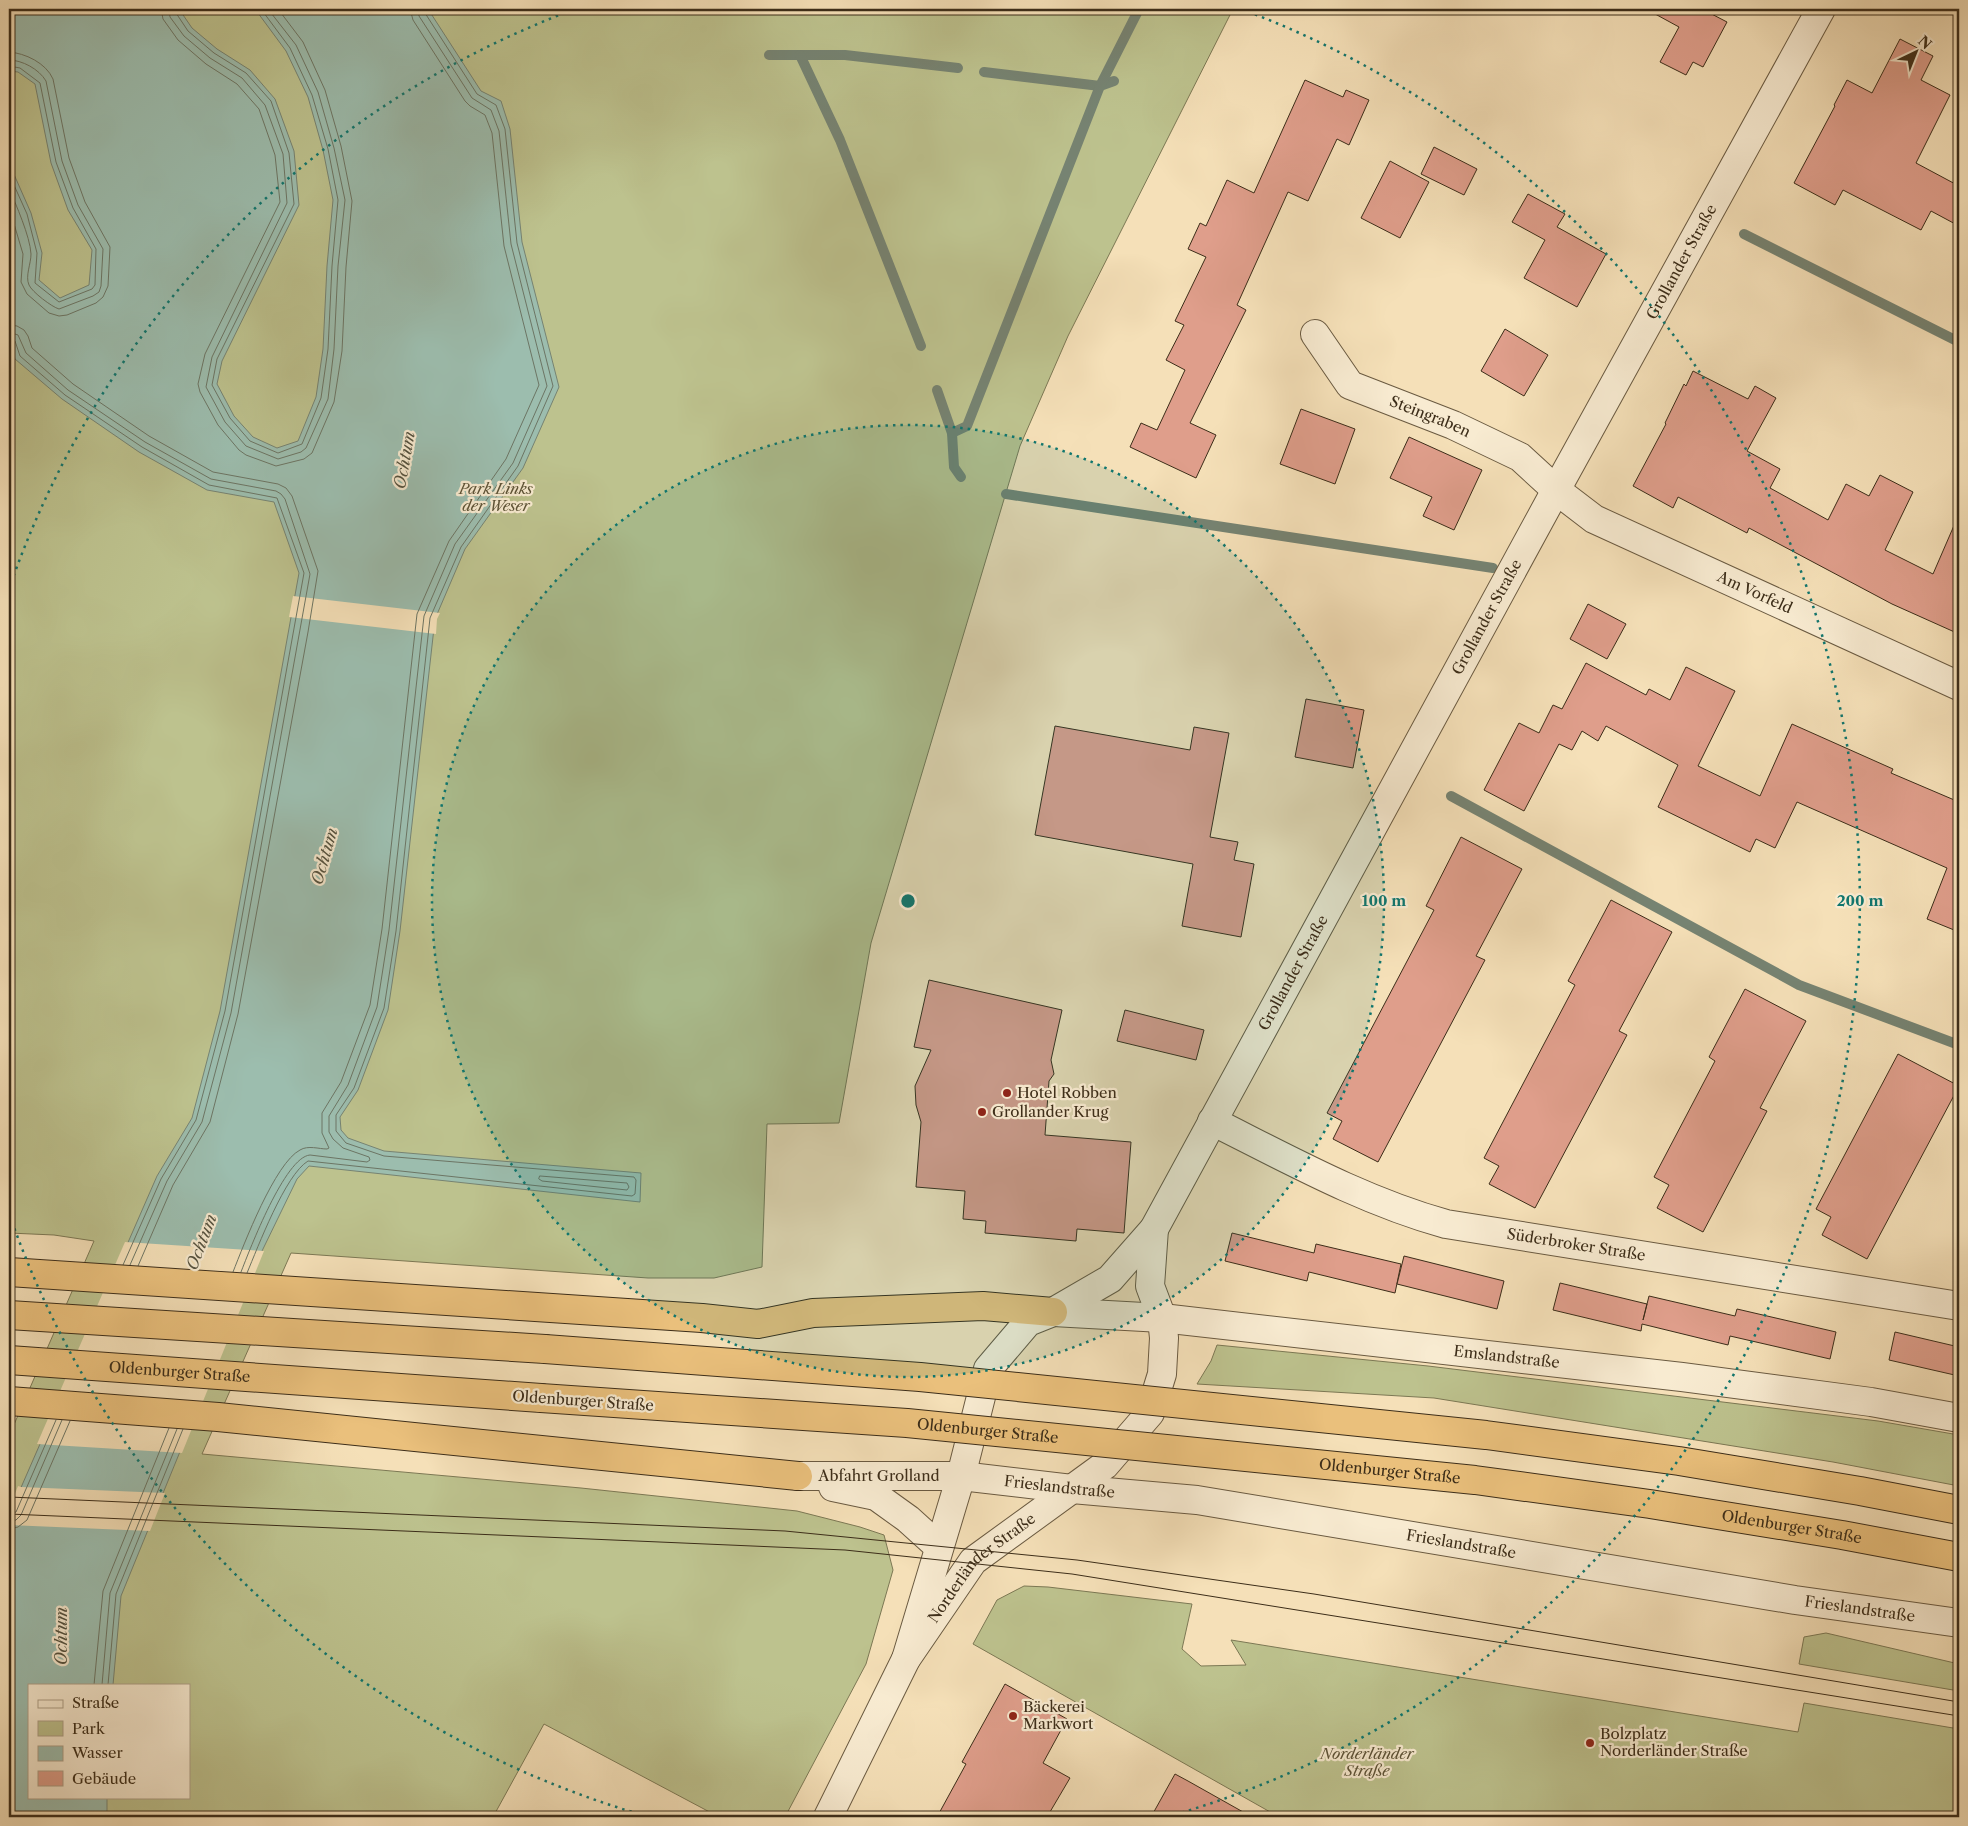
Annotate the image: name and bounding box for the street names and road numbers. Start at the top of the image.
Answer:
street label: Grollander Straße [1642,201,1720,323]
street label: Steingraben [1387,391,1475,441]
street label: Grollander Straße [1447,556,1525,678]
street label: Am Vorfeld [1713,566,1796,618]
street label: Grollander Straße [1254,912,1332,1034]
street label: Süderbroker Straße [1506,1224,1647,1265]
street label: Emslandstraße [1453,1341,1561,1372]
street label: Oldenburger Straße [108,1357,251,1386]
street label: Oldenburger Straße [512,1386,654,1415]
street label: Oldenburger Straße [916,1414,1059,1447]
street label: Oldenburger Straße [1318,1454,1461,1487]
street label: Abfahrt Grolland [817,1466,940,1485]
street label: Frieslandstraße [1003,1471,1116,1502]
street label: Oldenburger Straße [1720,1506,1864,1548]
street label: Norderländer Straße [924,1509,1039,1626]
street label: Frieslandstraße [1405,1525,1518,1562]
street label: Frieslandstraße [1803,1591,1916,1626]

